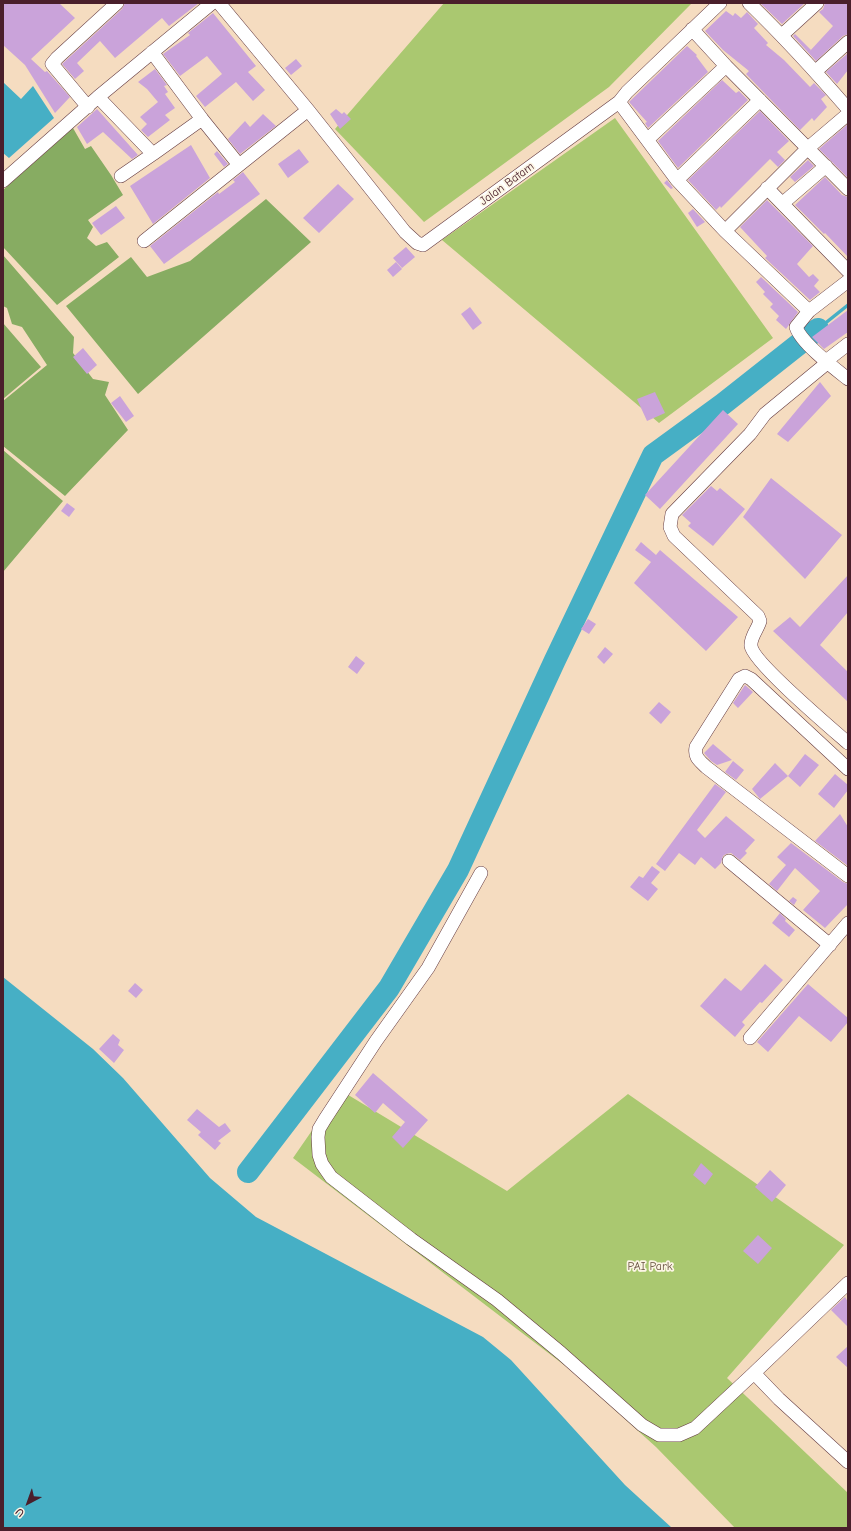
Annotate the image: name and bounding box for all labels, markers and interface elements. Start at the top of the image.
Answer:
street label: Jalan Batam [477,159,537,209]
park label: PAI Park [628,1260,672,1274]
north arrow [8,1483,48,1523]
text: U [13,1505,27,1520]

